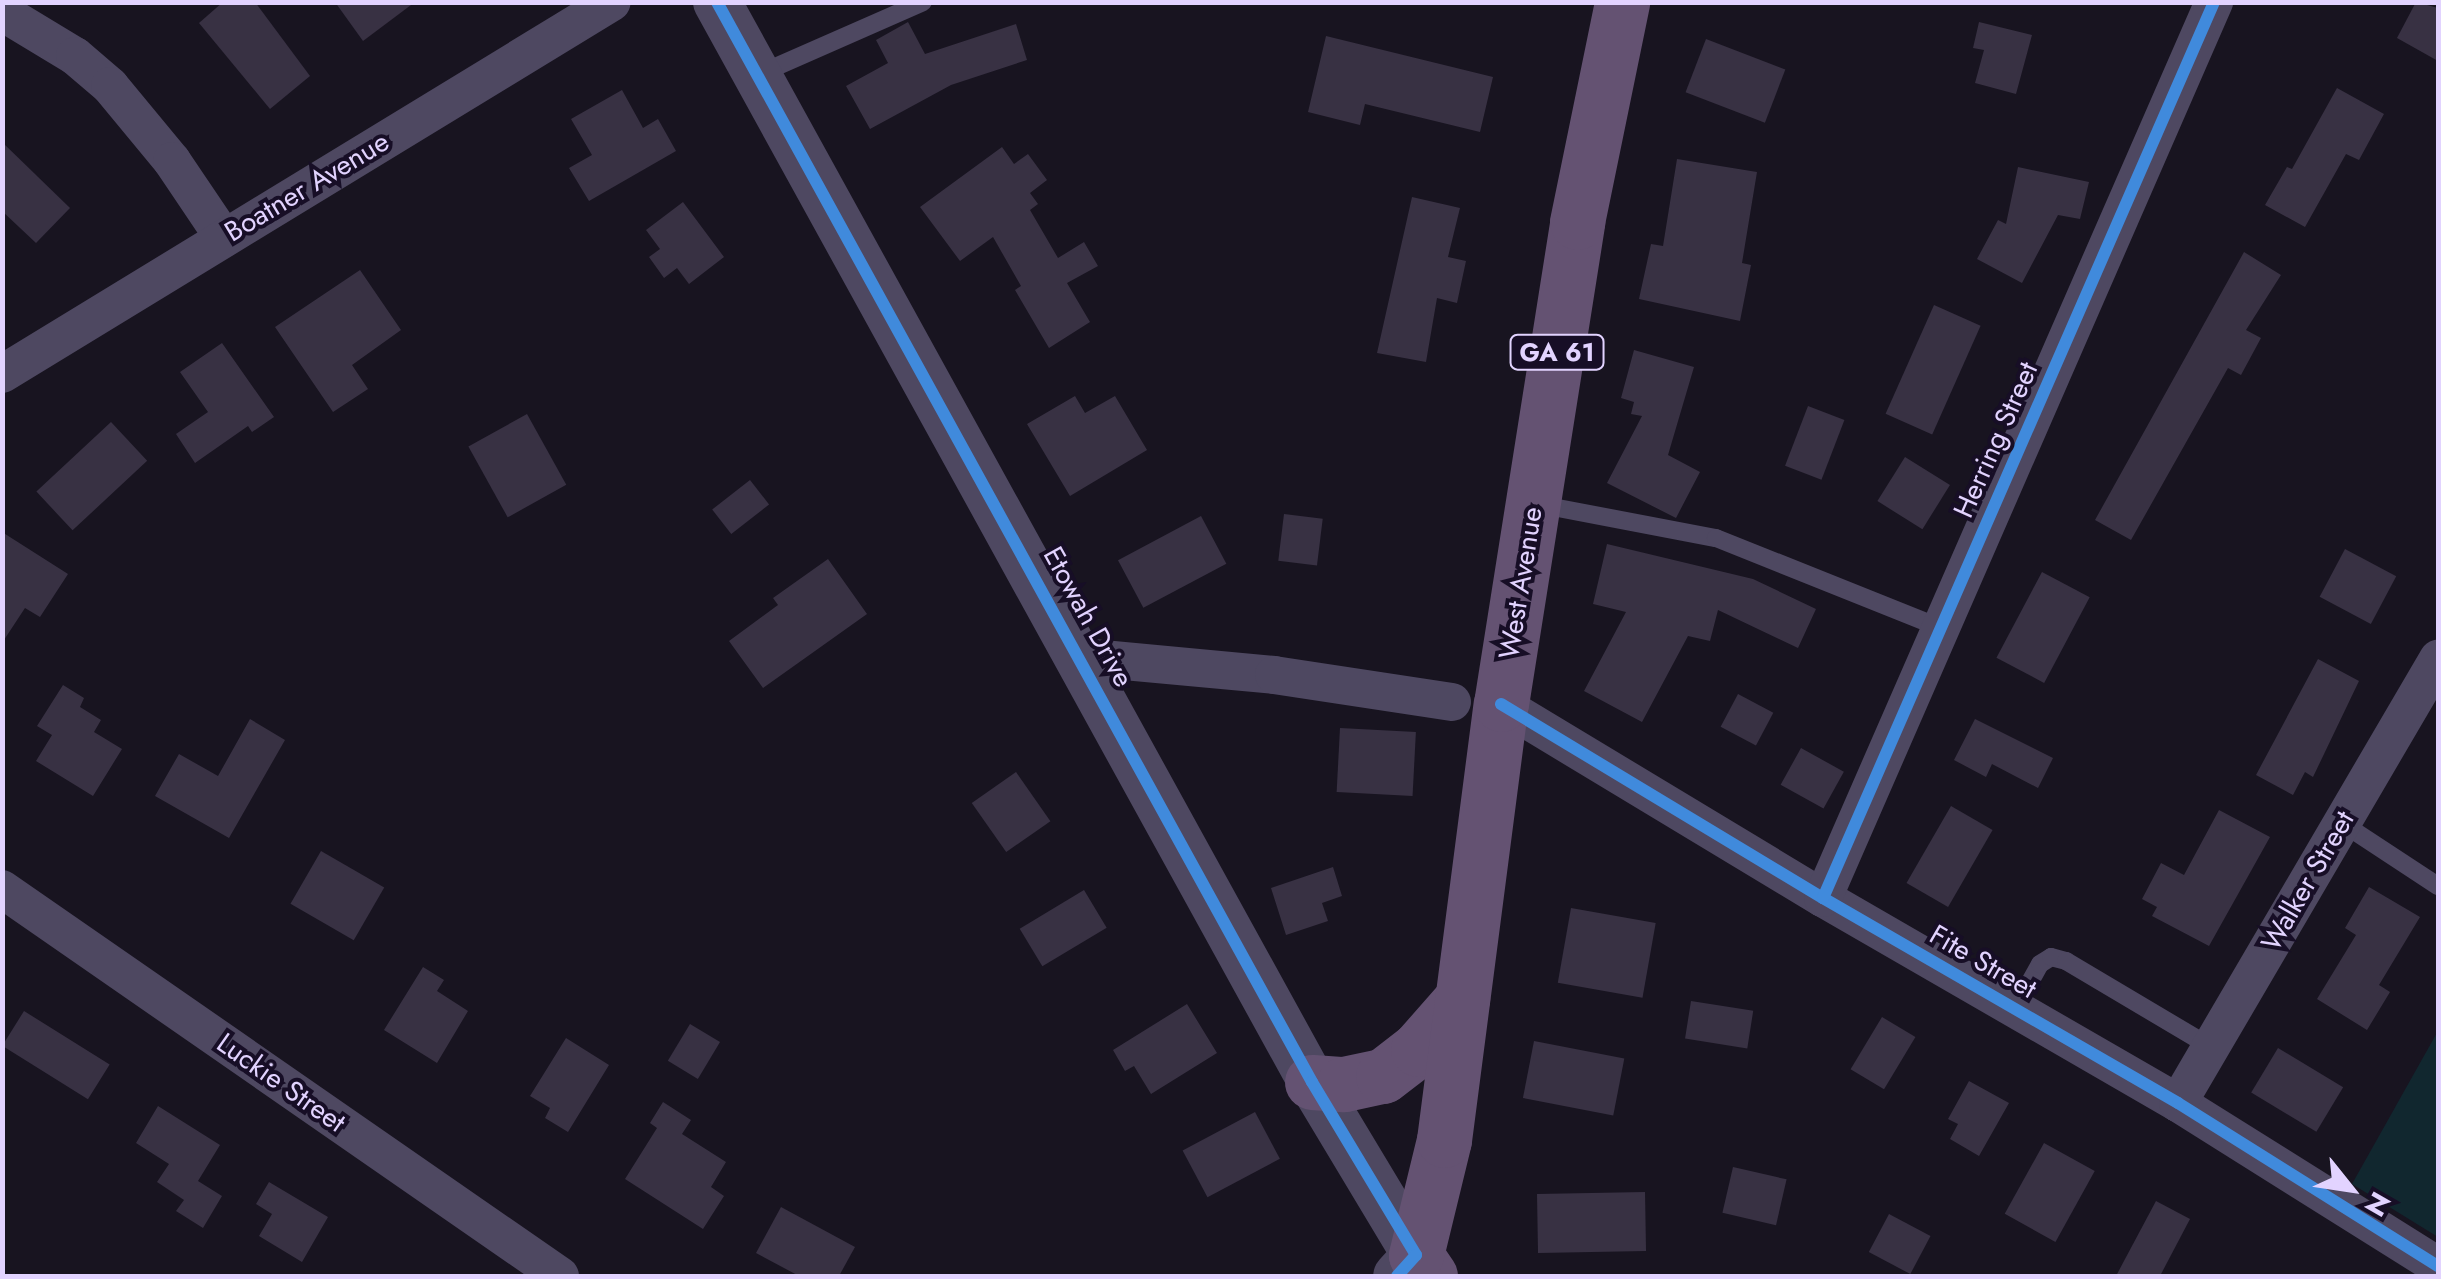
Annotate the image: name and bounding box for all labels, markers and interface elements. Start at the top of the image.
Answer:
street label: Boatner Avenue [219,125,395,249]
road number: GA 61 [1510,332,1604,372]
street label: Herring Street [1947,357,2045,523]
street label: West Avenue [1492,505,1550,661]
street label: Etowah Drive [1036,541,1140,693]
street label: Walker Street [2254,805,2362,957]
street label: Fite Street [1924,918,2042,1006]
street label: Luckie Street [210,1026,352,1140]
north arrow [2301,1139,2401,1239]
text: N [2354,1184,2401,1224]

